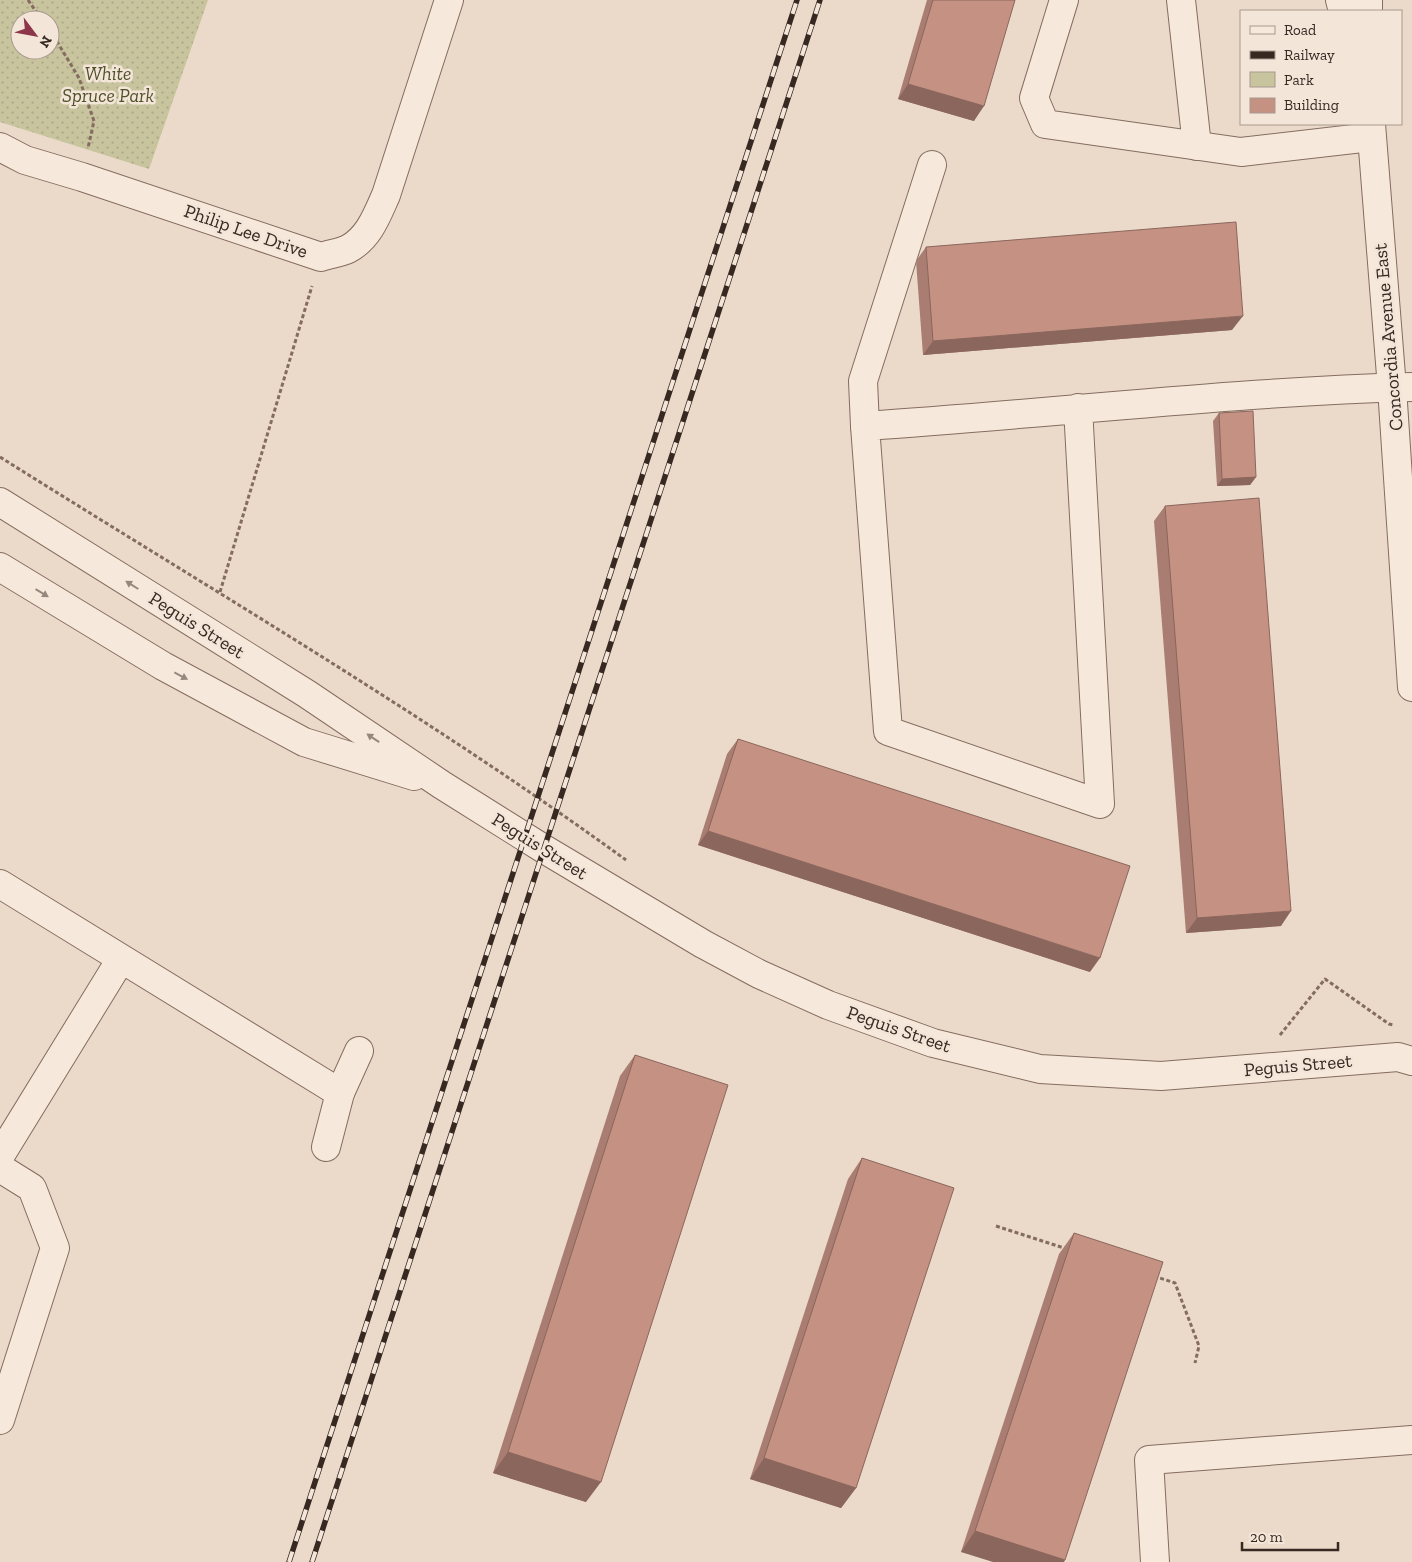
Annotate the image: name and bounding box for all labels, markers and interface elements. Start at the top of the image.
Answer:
north arrow [10,10,60,60]
legend [1240,10,1402,125]
text: Road [1284,21,1317,39]
text: N [35,33,56,51]
text: Railway [1284,46,1335,64]
park label: White Spruce Park [62,62,154,107]
text: Park [1284,71,1314,89]
text: Building [1284,96,1339,114]
street label: Philip Lee Drive [181,199,311,263]
street label: Concordia Avenue East [1368,242,1408,432]
one-way arrow [126,580,139,589]
street label: Peguis Street [145,586,249,664]
one-way arrow [35,588,48,597]
one-way arrow [174,672,188,680]
one-way arrow [366,733,379,743]
street label: Peguis Street [488,807,592,885]
street label: Peguis Street [844,1000,954,1058]
street label: Peguis Street [1243,1049,1353,1081]
scale bar [1242,1520,1338,1552]
text: 20 m [1250,1528,1283,1546]

